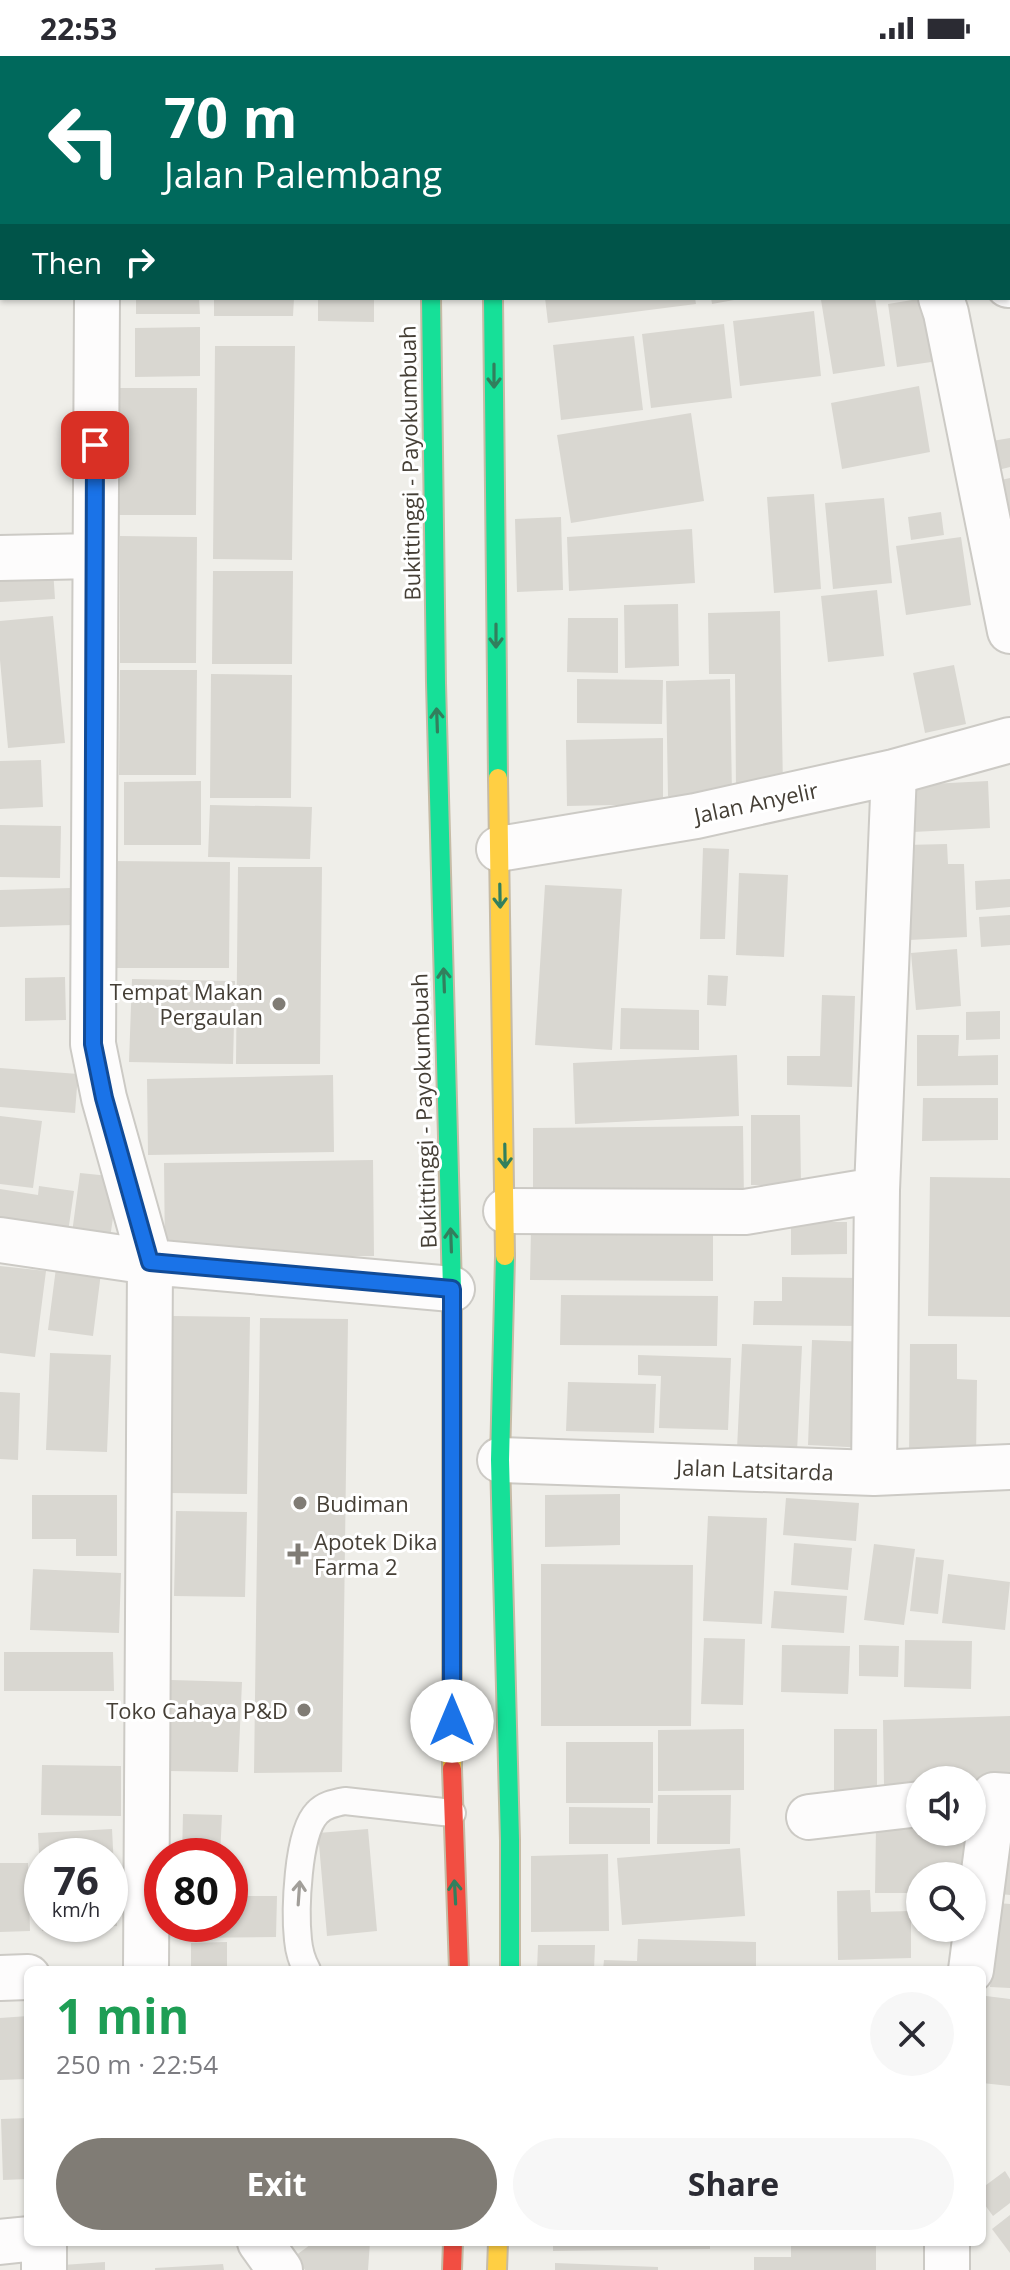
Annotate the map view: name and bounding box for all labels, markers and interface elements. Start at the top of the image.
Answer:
text: 22:53 [40,8,117,49]
text: 70 m [164,78,298,154]
icon: left [32,88,136,192]
text: Jalan Palembang [164,150,442,199]
icon: right [118,240,162,284]
text: Then [32,242,102,283]
street label: Bukittinggi - Payokumbuah [392,325,426,601]
one-way arrow [486,362,502,389]
pin [61,411,129,479]
icon: arrive [73,423,117,467]
one-way arrow [488,622,503,649]
one-way arrow [429,707,444,734]
street label: Jalan Anyelir [689,774,821,830]
one-way arrow [492,882,508,909]
one-way arrow [436,967,451,994]
street label: Bukittinggi - Payokumbuah [403,973,443,1249]
place label: Tempat Makan Pergaulan [110,976,263,1031]
marker: Tempat Makan Pergaulan [270,995,288,1013]
one-way arrow [497,1142,513,1169]
one-way arrow [443,1227,458,1254]
street label: Jalan Latsitarda [674,1451,834,1487]
place label: Budiman [316,1488,409,1518]
marker: Budiman [291,1494,309,1512]
place label: Apotek Dika Farma 2 [314,1526,437,1581]
marker: Apotek Dika Farma 2 [289,1545,307,1563]
position arrow [410,1679,494,1763]
place label: Toko Cahaya P&D [106,1695,288,1725]
marker: Toko Cahaya P&D [295,1701,313,1719]
map controls [906,1766,986,1942]
button: sound [906,1766,986,1846]
speed limit sign: 80 [144,1838,248,1942]
text: 76 [53,1852,99,1907]
button: search [906,1862,986,1942]
one-way arrow [448,1879,463,1906]
one-way arrow [292,1880,307,1907]
text: km/h [52,1896,100,1923]
text: 1 min [56,1983,189,2048]
button: close [870,1992,954,2076]
text: 250 m · 22:54 [56,2046,218,2082]
button: Exit [56,2138,497,2230]
button: Share [513,2138,954,2230]

